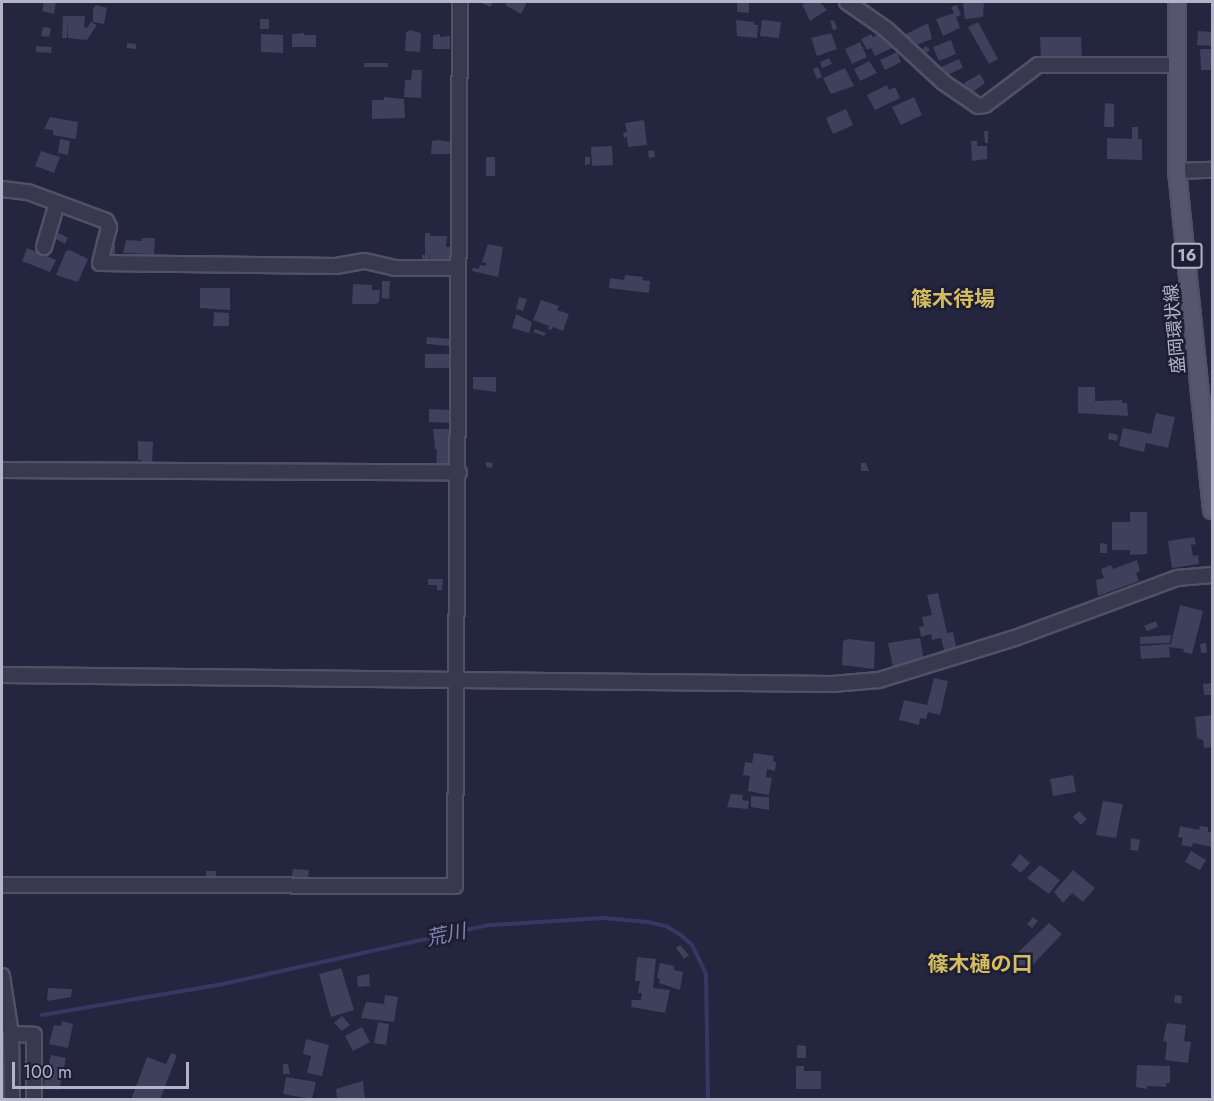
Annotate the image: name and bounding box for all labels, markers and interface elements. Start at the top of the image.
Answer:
road number: 16 [1170,243,1204,269]
street label: 盛岡環状線 [1160,283,1190,375]
district label: 篠木待場 [911,286,995,312]
water label: 荒川 [424,919,468,951]
district label: 篠木樋の口 [928,951,1032,977]
scale bar [15,1050,192,1088]
text: 100 m [23,1059,72,1085]

